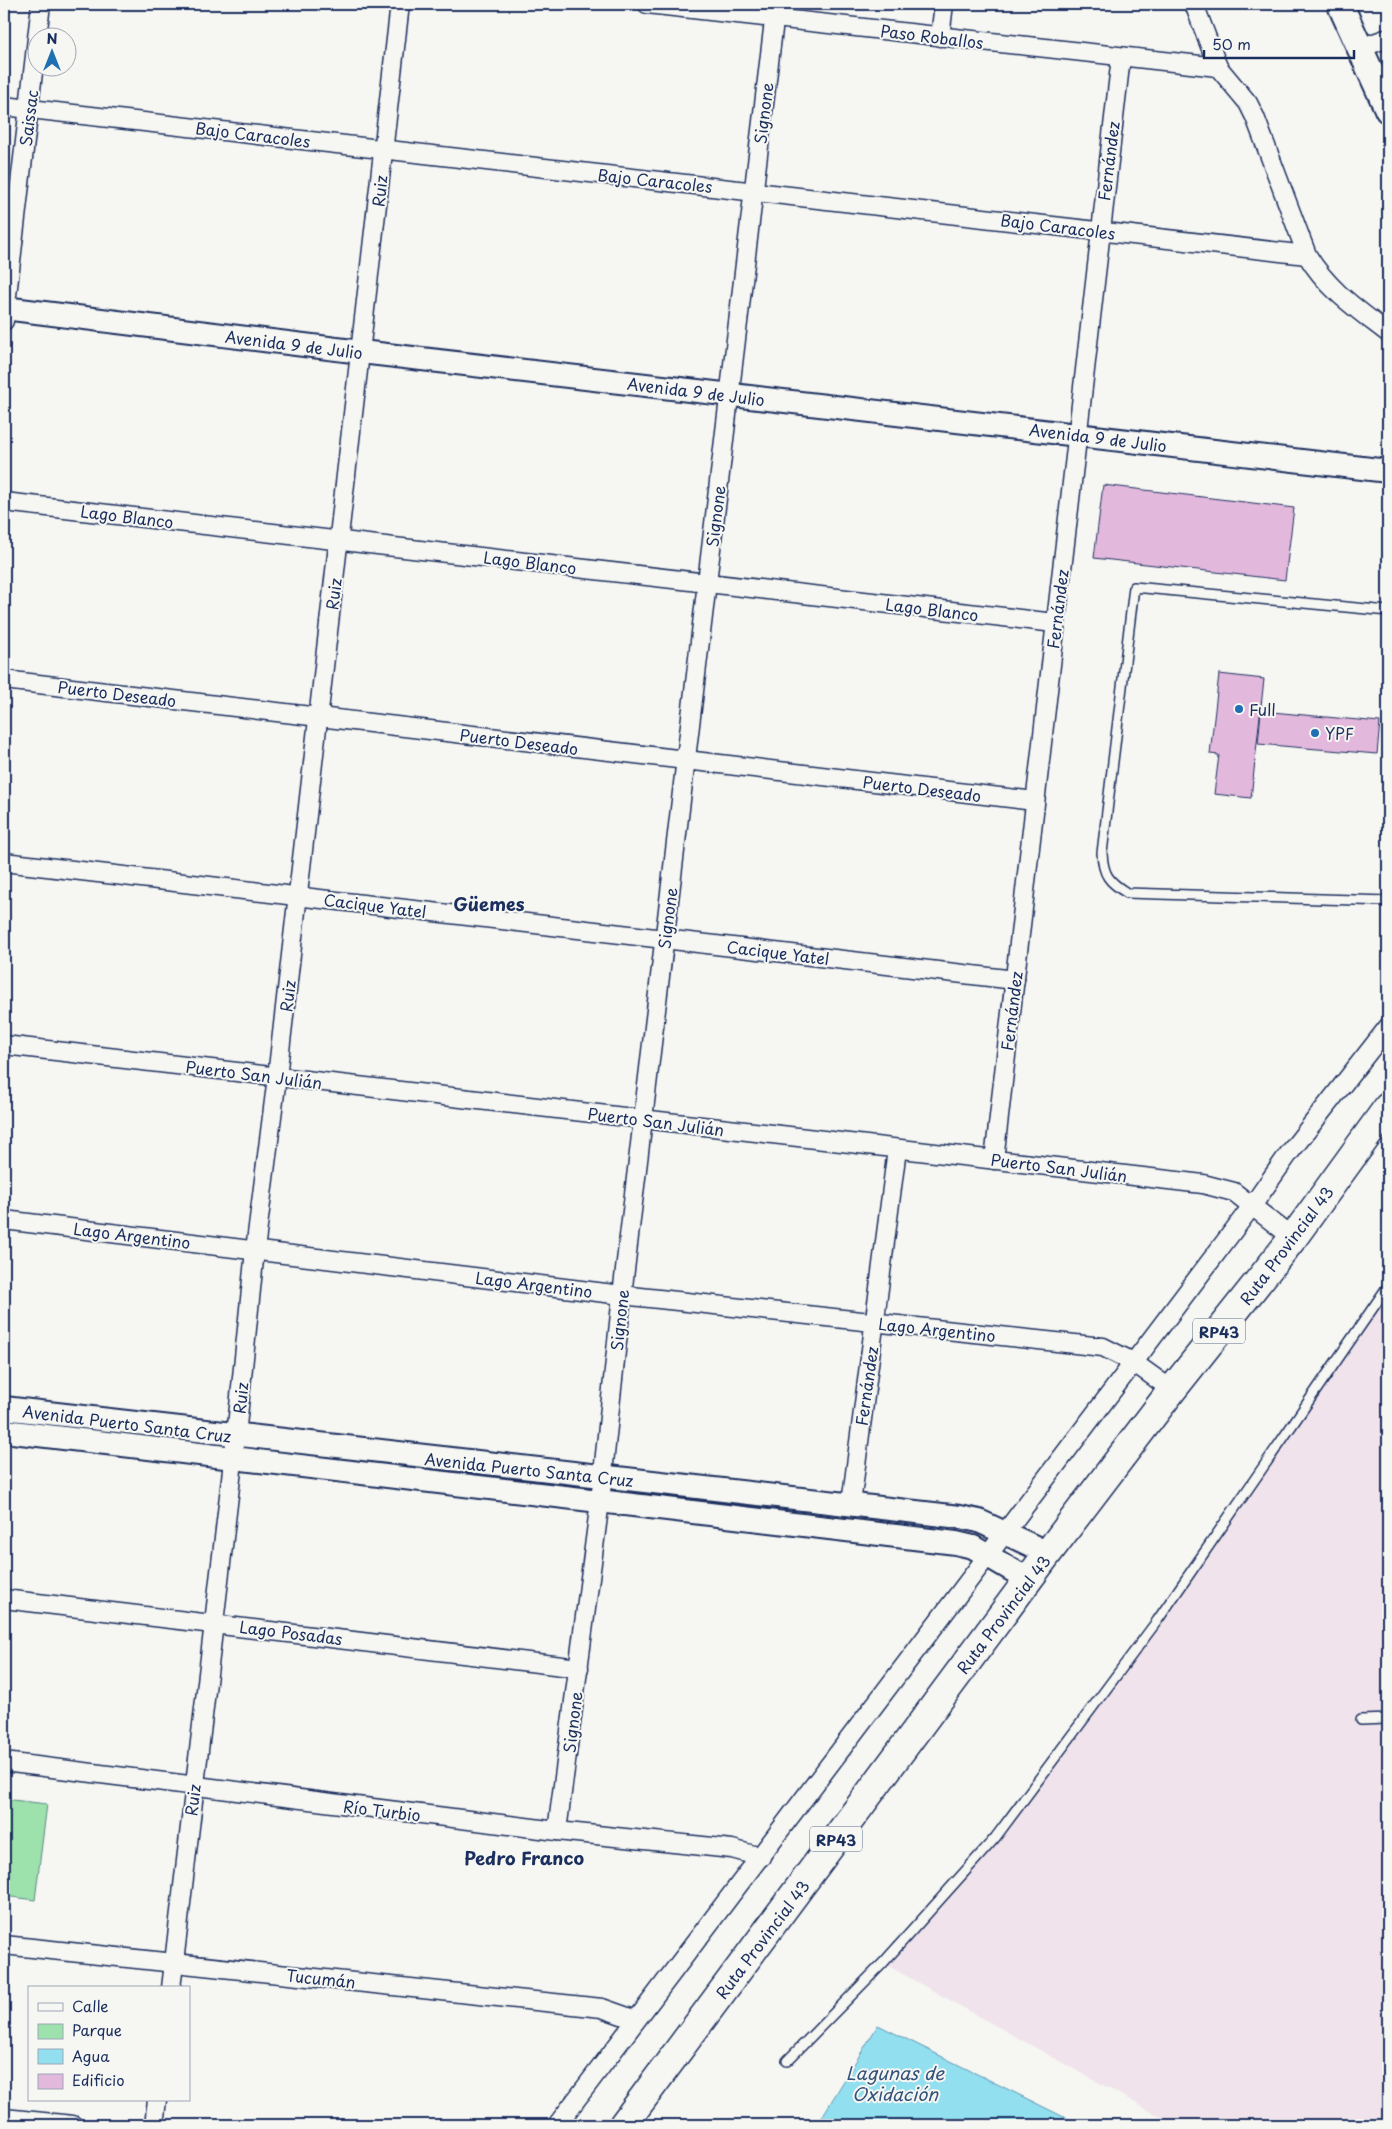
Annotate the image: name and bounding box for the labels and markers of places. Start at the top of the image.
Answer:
place label: Full [1249,697,1276,721]
marker: Full [1233,703,1245,715]
place label: YPF [1325,721,1354,745]
marker: YPF [1309,727,1321,739]

